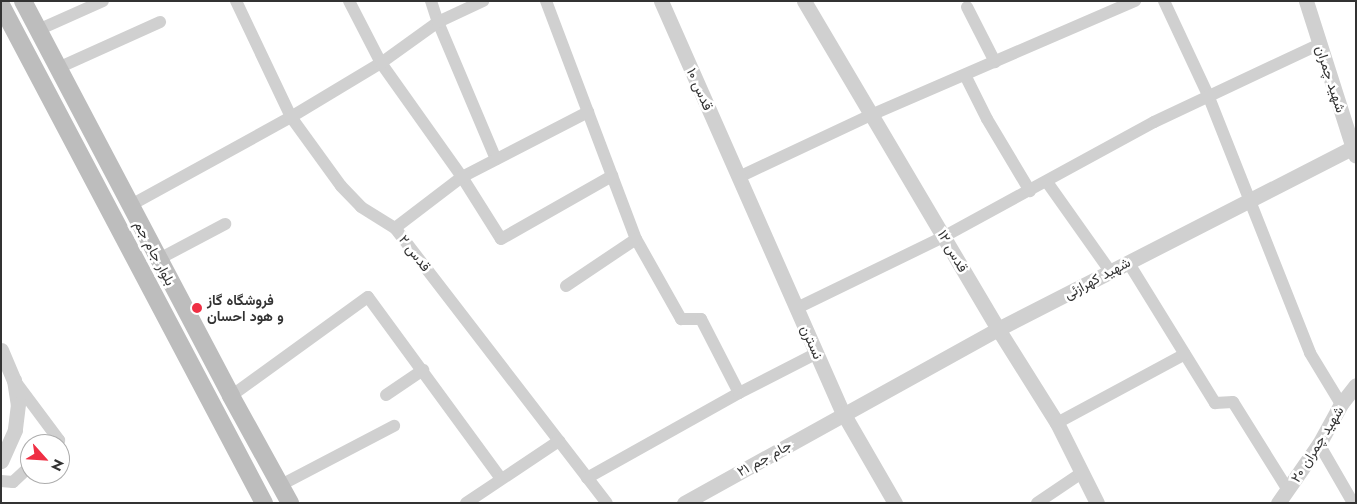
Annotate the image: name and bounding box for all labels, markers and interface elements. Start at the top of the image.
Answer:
street label: شهید چمران [1312,43,1350,115]
street label: قدس ۱۰ [683,65,717,113]
street label: بلوار جام جم [131,218,179,288]
street label: قدس ۱۲ [934,227,972,275]
street label: قدس ۲ [395,231,435,275]
street label: شهید کهرازئی [1061,253,1133,303]
place label: فروشگاه گاز و هود احسان [207,292,284,324]
marker: فروشگاه گاز و هود احسان [191,302,203,314]
street label: نسترن [797,322,827,362]
street label: شهید چمران ۲۰ [1287,403,1347,485]
north arrow [20,434,70,484]
street label: جام جم ۲۱ [734,436,794,480]
text: N [46,456,69,475]

